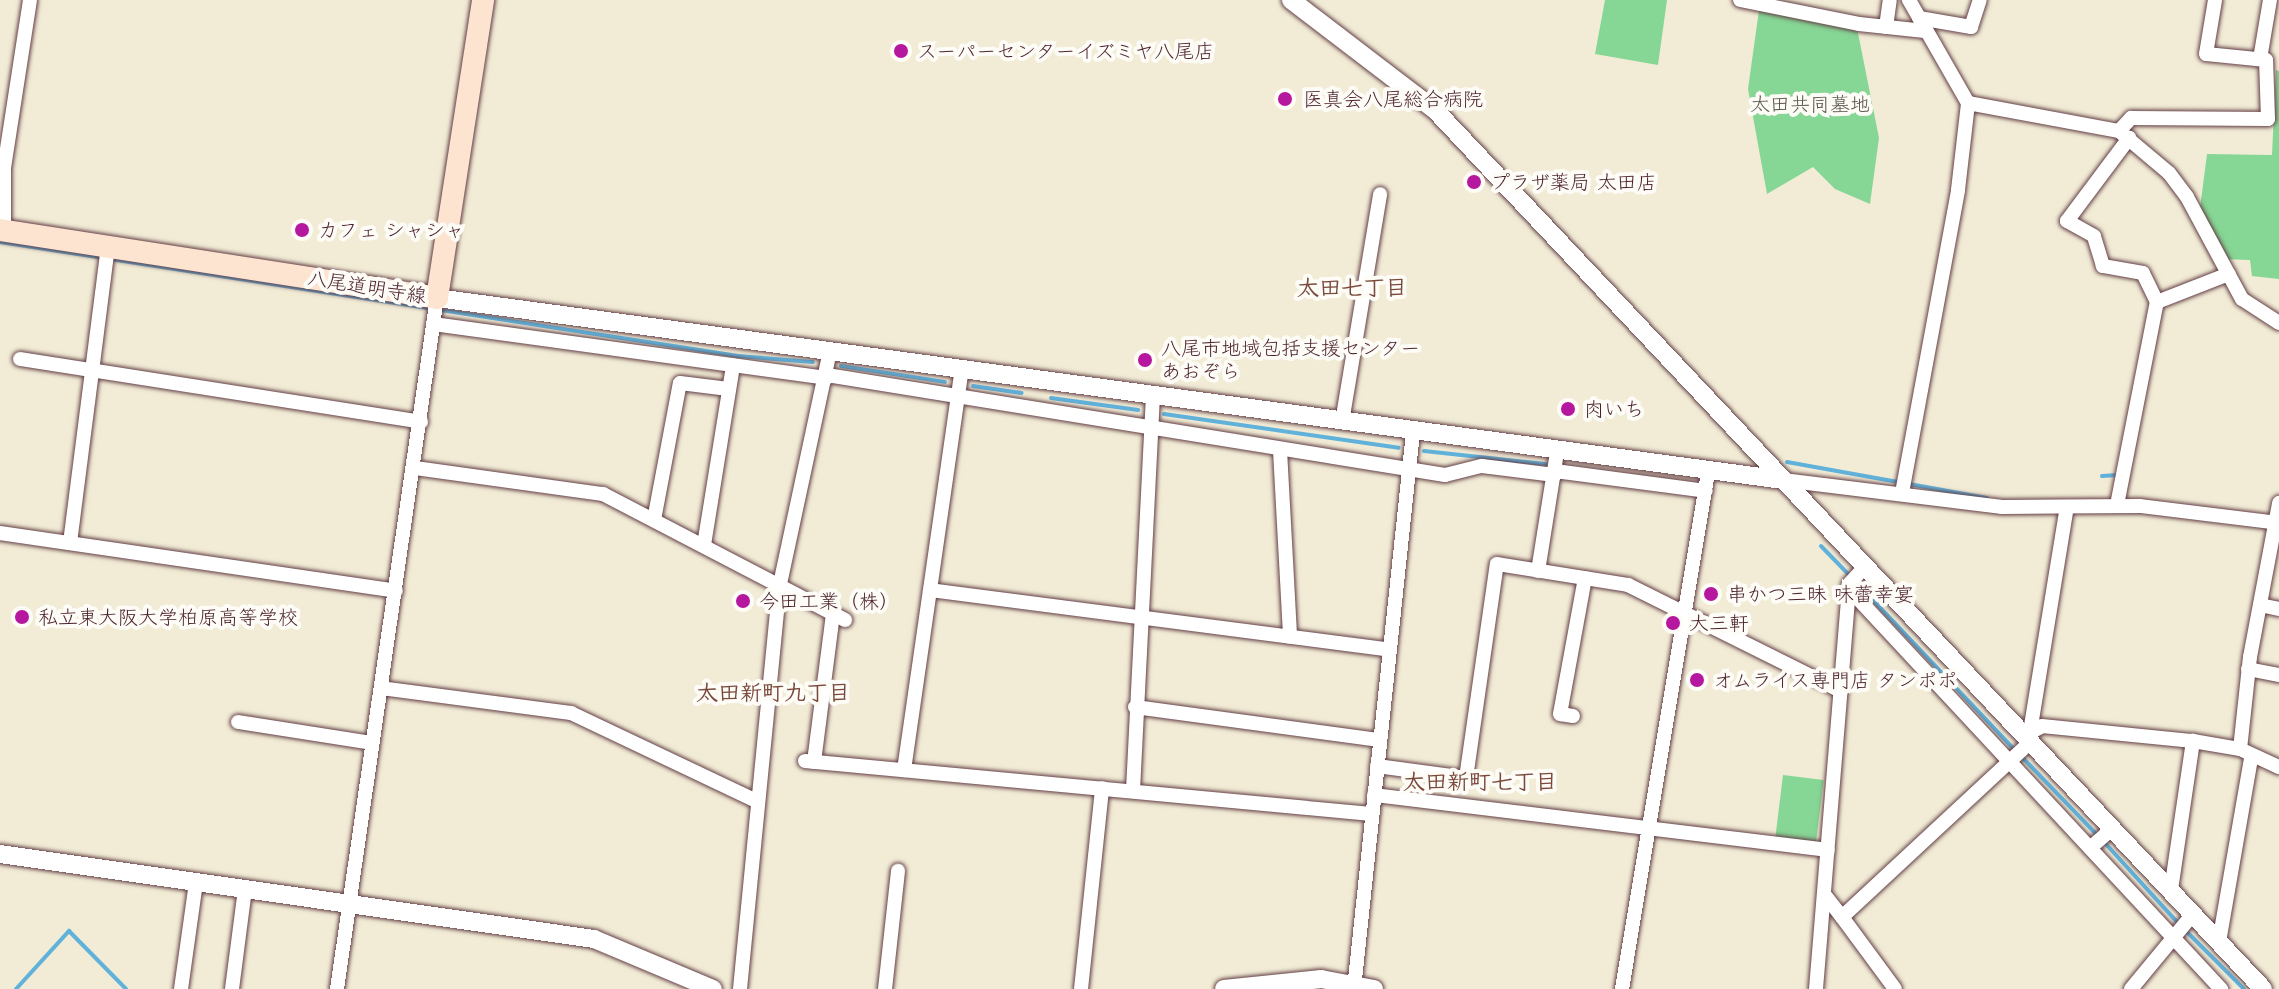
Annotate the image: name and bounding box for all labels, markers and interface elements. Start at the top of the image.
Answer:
place label: スーパーセンターイズミヤ八尾店 [917,39,1216,63]
marker: スーパーセンターイズミヤ八尾店 [892,42,910,60]
place label: 医真会八尾総合病院 [1303,87,1483,111]
marker: 医真会八尾総合病院 [1274,88,1296,110]
park label: 太田共同墓地 [1750,92,1870,116]
place label: プラザ薬局 太田店 [1490,170,1657,194]
marker: プラザ薬局 太田店 [1465,173,1483,191]
place label: カフェ シャシャ [318,218,465,242]
marker: カフェ シャシャ [293,221,311,239]
street label: 八尾道明寺線 [306,266,428,308]
district label: 太田七丁目 [1297,275,1407,301]
place label: 八尾市地域包括支援センター あおぞら [1161,336,1421,383]
marker: 八尾市地域包括支援センター あおぞら [1136,351,1154,369]
place label: 肉いち [1584,397,1644,421]
marker: 肉いち [1559,400,1577,418]
place label: 串かつ三昧 味蕾幸宴 [1727,582,1914,606]
marker: 串かつ三昧 味蕾幸宴 [1702,585,1720,603]
place label: 今田工業（株） [759,589,899,613]
marker: 今田工業（株） [734,592,752,610]
place label: 私立東大阪大学柏原高等学校 [38,605,298,629]
marker: 私立東大阪大学柏原高等学校 [13,608,31,626]
place label: 大三軒 [1689,611,1749,635]
marker: 大三軒 [1664,614,1682,632]
place label: オムライス専門店 タンポポ [1713,668,1960,692]
marker: オムライス専門店 タンポポ [1688,671,1706,689]
district label: 太田新町九丁目 [696,680,850,706]
district label: 太田新町七丁目 [1403,769,1557,795]

